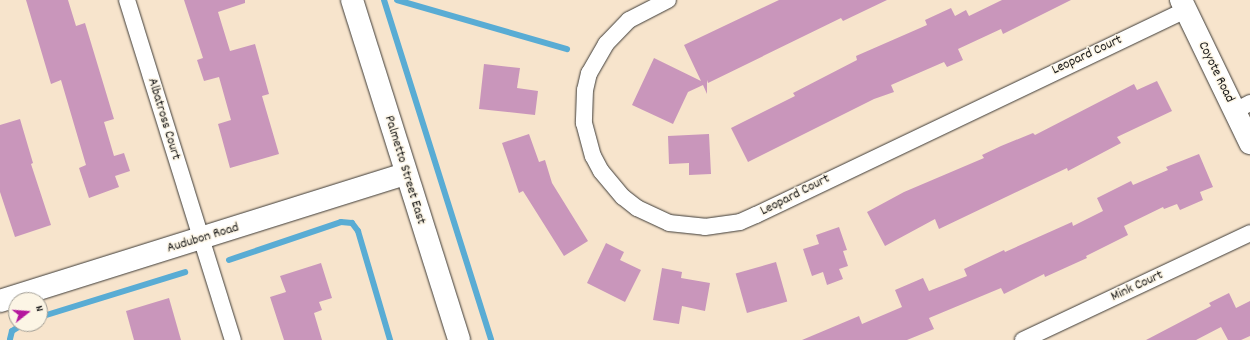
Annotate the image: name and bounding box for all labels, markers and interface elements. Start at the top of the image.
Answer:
street label: Leopard Court [1049,31,1125,79]
street label: Coyote Road [1194,39,1238,105]
street label: Albatross Court [144,76,184,162]
street label: Palmetto Street East [380,114,430,226]
street label: Leopard Court [757,170,833,220]
street label: Audubon Road [165,219,241,257]
street label: Mink Court [1108,267,1166,305]
north arrow [8,292,48,332]
text: N [30,304,47,314]

